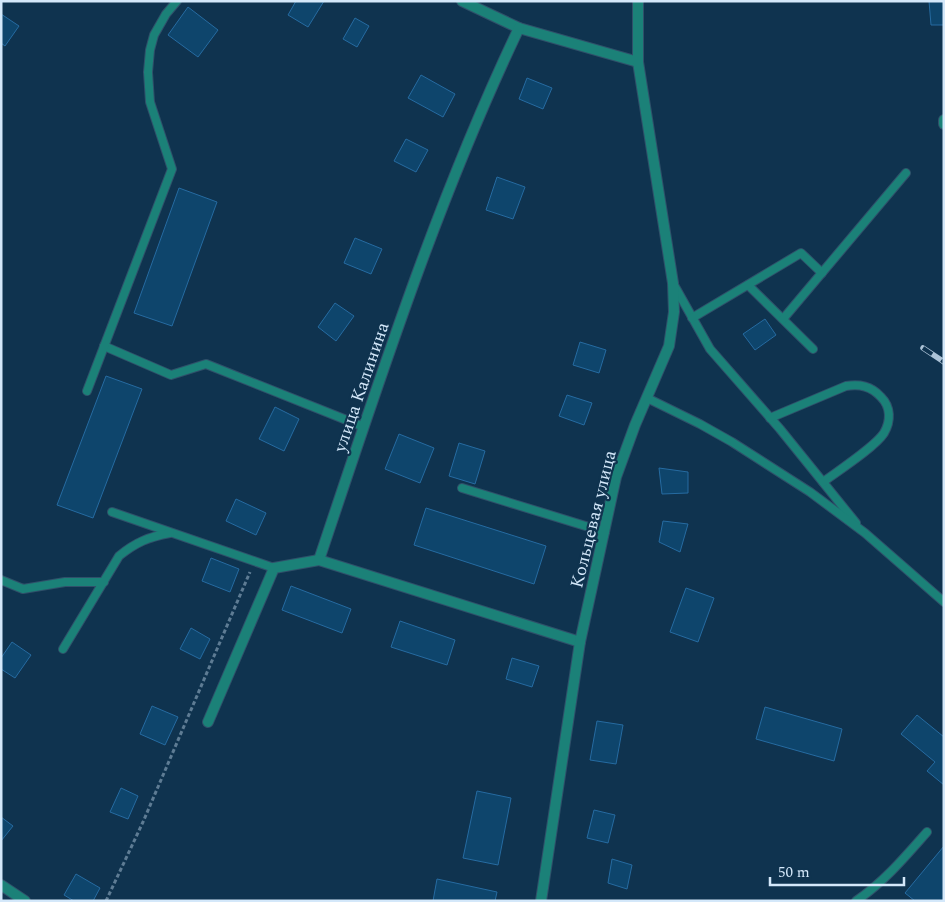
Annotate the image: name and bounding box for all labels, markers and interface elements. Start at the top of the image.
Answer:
street label: улица Калинина [326,318,396,457]
street label: Кольцевая улица [563,447,624,591]
scale bar [770,854,904,886]
text: 50 m [778,861,810,884]

